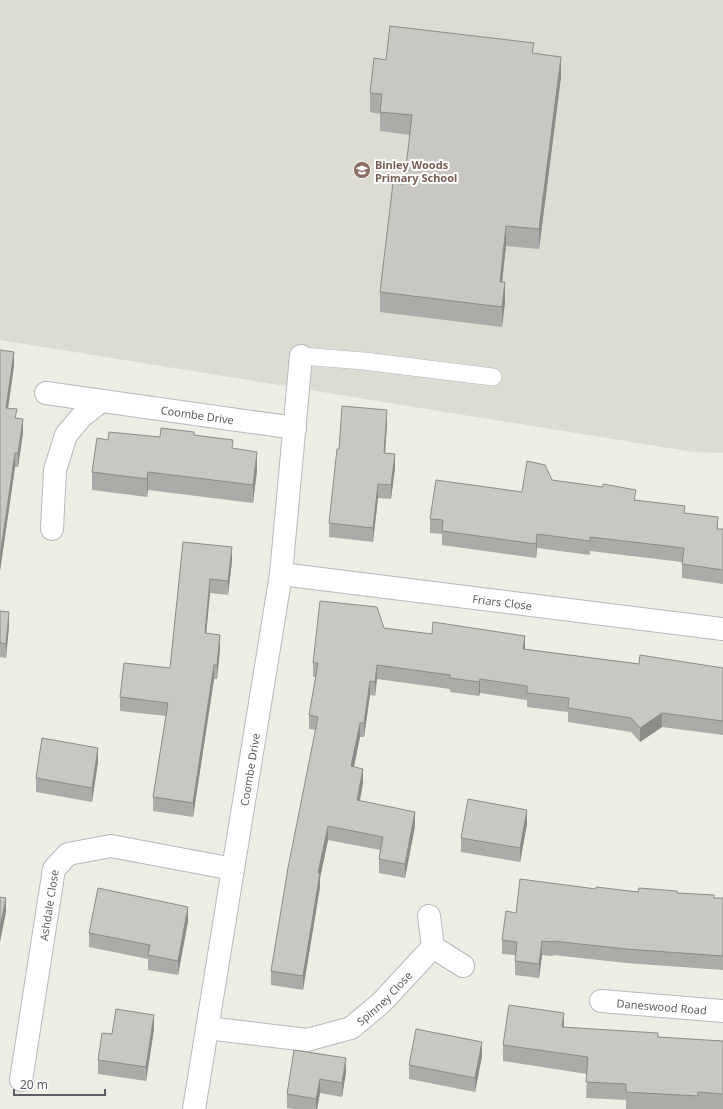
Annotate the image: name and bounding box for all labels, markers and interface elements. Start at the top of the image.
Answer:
place label: Binley Woods Primary School [375,157,457,185]
school or university icon: Binley Woods Primary School [352,160,372,180]
street label: Coombe Drive [160,402,235,427]
street label: Friars Close [472,590,533,613]
street label: Coombe Drive [236,732,263,807]
street label: Ashdale Close [35,868,61,942]
street label: Spinney Close [353,967,415,1028]
street label: Daneswood Road [616,995,708,1017]
scale bar [14,1071,105,1097]
text: 20 m [20,1076,48,1093]

